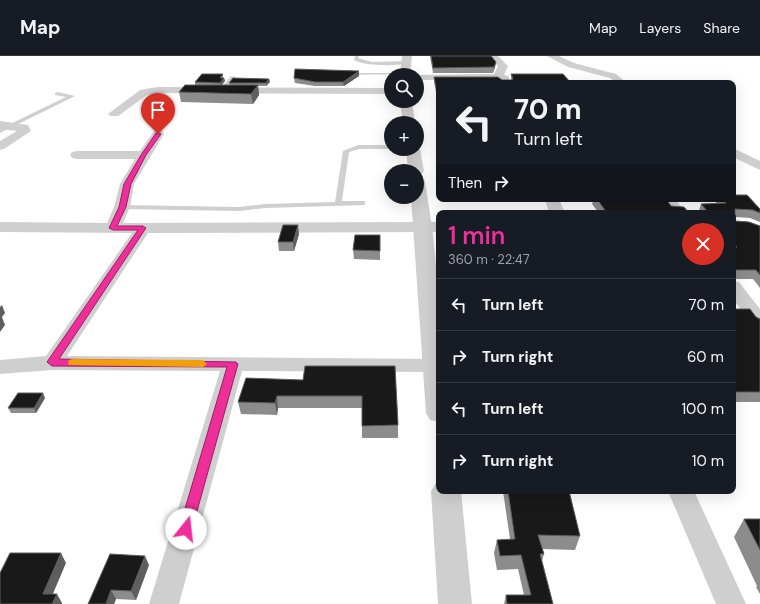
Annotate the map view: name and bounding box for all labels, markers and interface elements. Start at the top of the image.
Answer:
text: Map [20,15,60,40]
text: Map [589,19,617,37]
text: Layers [639,19,681,37]
text: Share [703,19,740,37]
map controls [384,68,424,204]
button: search [384,68,424,108]
text: 70 m [514,91,582,128]
pin [141,93,175,134]
icon: left [448,96,500,148]
icon: arrive [147,99,169,121]
button: + [384,116,424,156]
text: Turn left [514,127,583,151]
button: − [384,164,424,204]
icon: right [490,172,512,194]
text: Then [448,173,482,193]
text: 1 min [448,220,505,251]
button: close [682,223,724,265]
text: 360 m · 22:47 [448,251,530,268]
icon: left [448,294,470,316]
text: Turn left [482,295,543,315]
text: 70 m [689,295,724,315]
icon: right [448,346,470,368]
text: Turn right [482,347,553,367]
text: 60 m [687,347,724,367]
icon: left [448,398,470,420]
text: Turn left [482,399,543,419]
text: 100 m [681,399,724,419]
icon: right [448,450,470,472]
text: Turn right [482,451,553,471]
text: 10 m [692,451,724,471]
position arrow [165,508,207,550]

